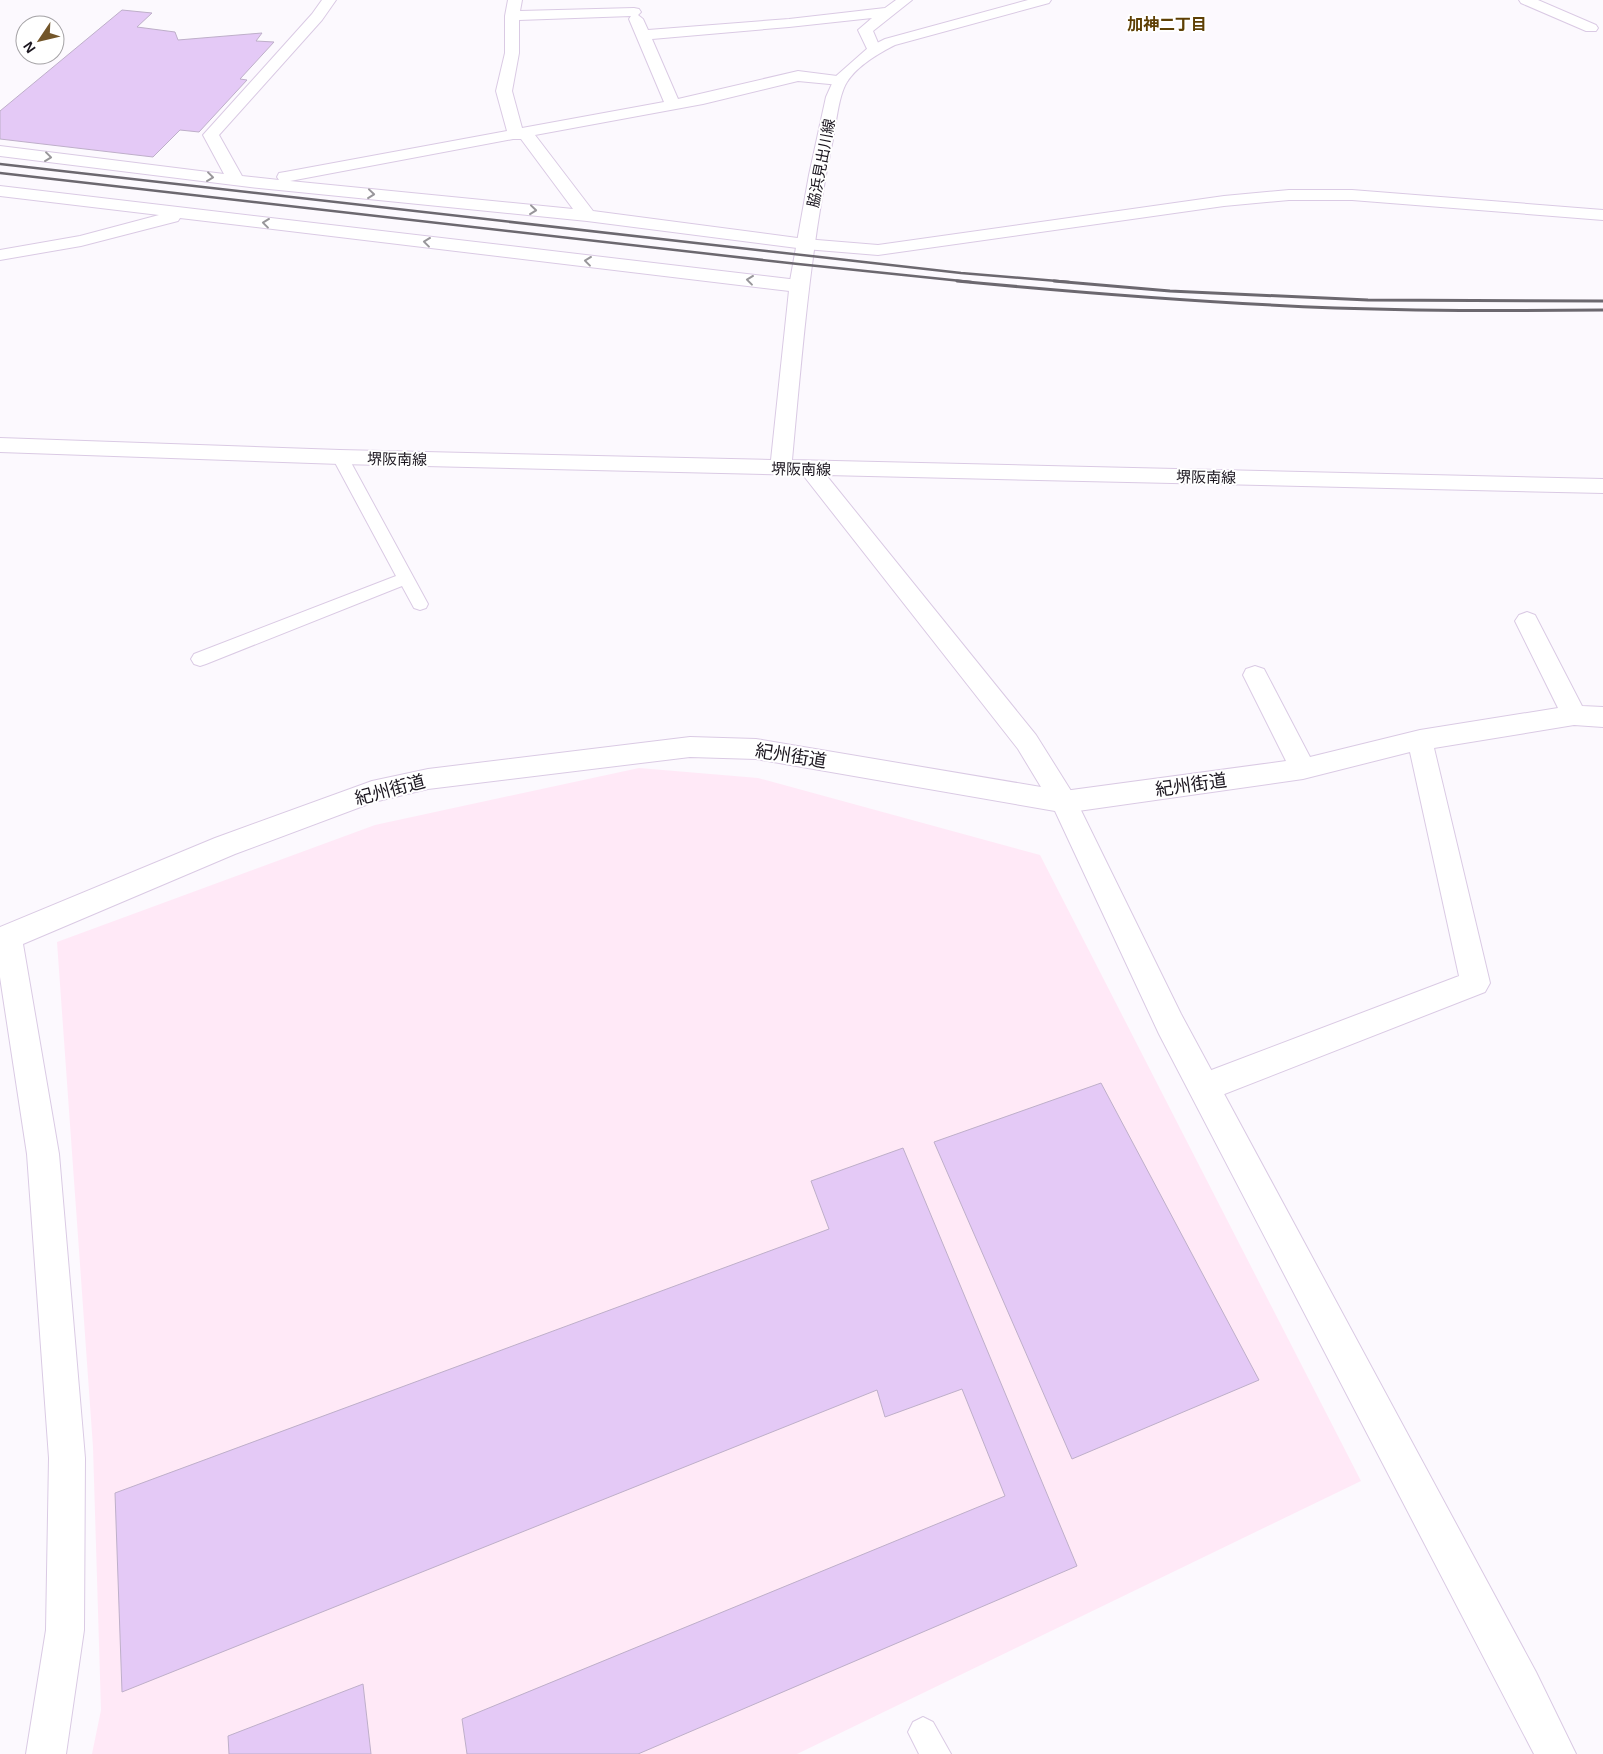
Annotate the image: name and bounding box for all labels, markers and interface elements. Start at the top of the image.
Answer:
north arrow [15,15,65,65]
district label: 加神二丁目 [1127,15,1207,33]
text: N [20,39,39,56]
street label: 脇浜見出川線 [804,117,838,209]
one-way arrow [45,151,53,162]
one-way arrow [205,171,214,181]
one-way arrow [368,188,376,199]
one-way arrow [529,204,537,215]
one-way arrow [261,218,269,229]
one-way arrow [423,237,431,248]
one-way arrow [584,256,592,267]
one-way arrow [746,275,754,286]
street label: 堺阪南線 [367,450,427,468]
street label: 堺阪南線 [771,460,831,478]
street label: 堺阪南線 [1176,468,1236,486]
street label: 紀州街道 [754,740,828,772]
street label: 紀州街道 [1154,770,1228,800]
street label: 紀州街道 [353,771,427,809]

